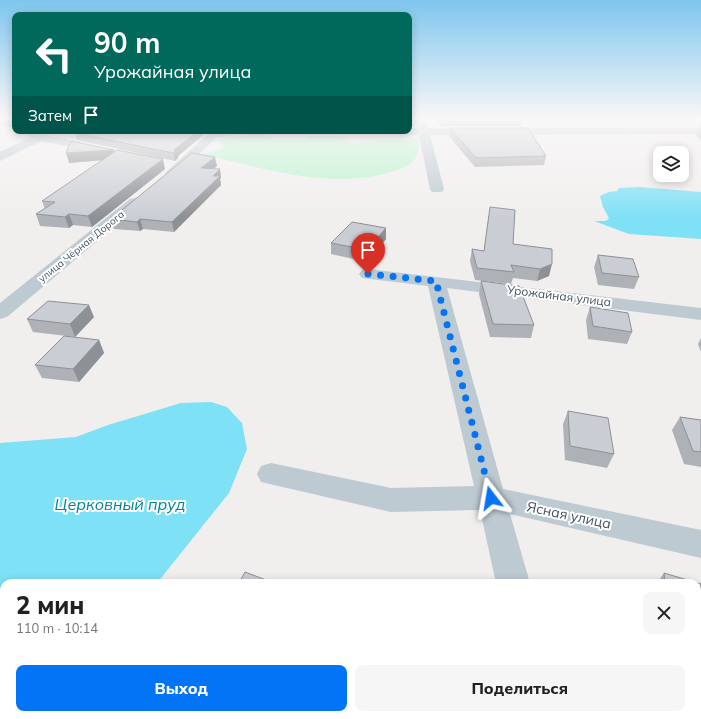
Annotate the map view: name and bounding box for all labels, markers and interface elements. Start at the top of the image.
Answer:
text: 90 m [94,25,160,60]
icon: left [28,28,80,80]
text: Урожайная улица [94,60,251,83]
icon: arrive [80,104,102,126]
text: Затем [28,106,72,125]
map controls [653,146,689,182]
button: layers [653,146,689,182]
street label: улица Чёрная Дорога [36,208,127,285]
pin [351,233,385,274]
icon: arrive [357,239,379,261]
street label: Урожайная улица [505,282,612,309]
position arrow [470,477,512,519]
water label: Церковный пруд [55,494,185,514]
street label: Ясная улица [525,497,613,533]
text: 2 мин [16,590,84,620]
button: close [643,592,685,634]
text: 110 m · 10:14 [16,620,98,636]
button: Выход [16,665,347,711]
button: Поделиться [355,665,685,711]

